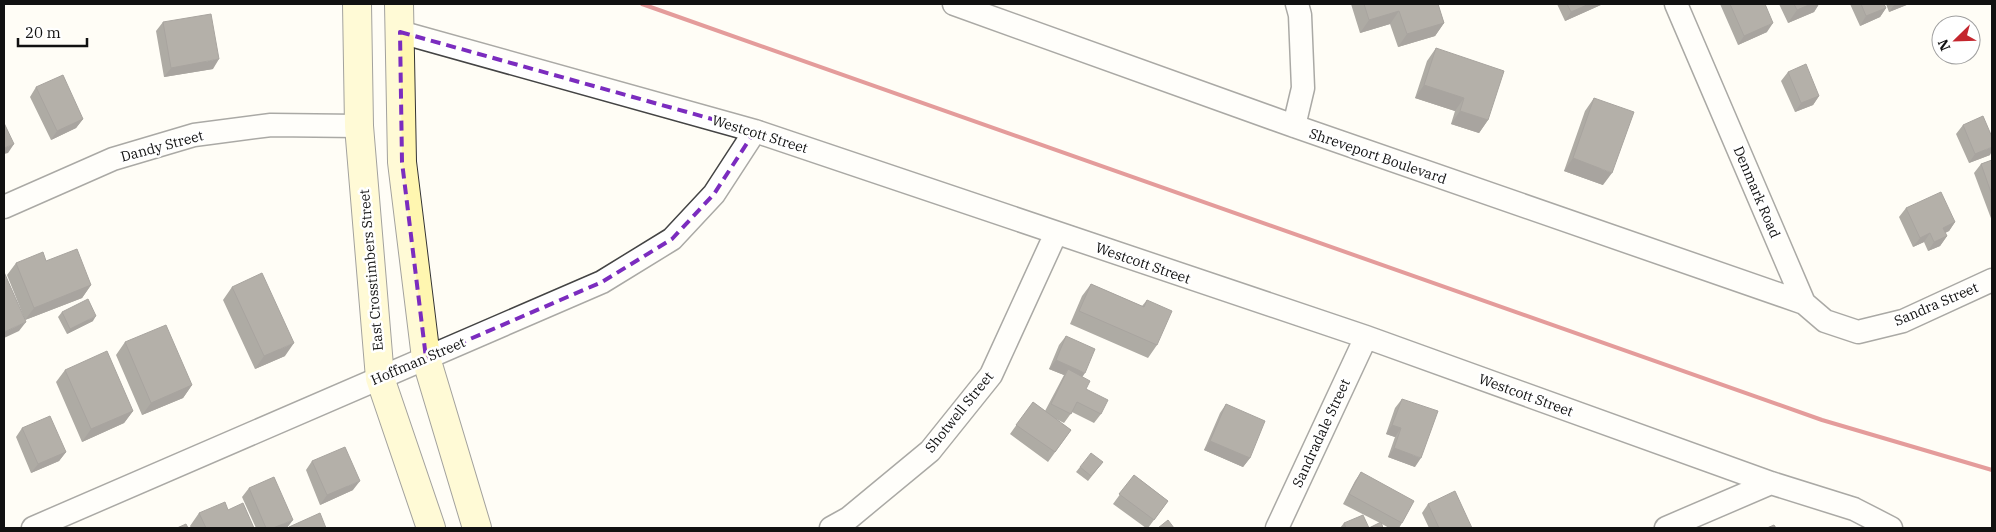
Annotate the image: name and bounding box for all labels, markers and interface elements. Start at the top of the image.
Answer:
scale bar [18,15,86,47]
north arrow [1931,15,1981,65]
text: 20 m [25,23,61,42]
text: N [1934,36,1954,54]
street label: Westcott Street [710,111,810,157]
street label: Shreveport Boulevard [1307,124,1449,188]
street label: Dandy Street [119,126,205,166]
street label: Denmark Road [1730,143,1785,241]
street label: East Crosstimbers Street [355,188,387,352]
street label: Westcott Street [1093,238,1193,288]
street label: Sandra Street [1891,278,1981,330]
street label: Hoffman Street [368,333,468,389]
street label: Shotwell Street [921,368,997,456]
street label: Westcott Street [1476,370,1576,420]
street label: Sandradale Street [1288,376,1354,490]

